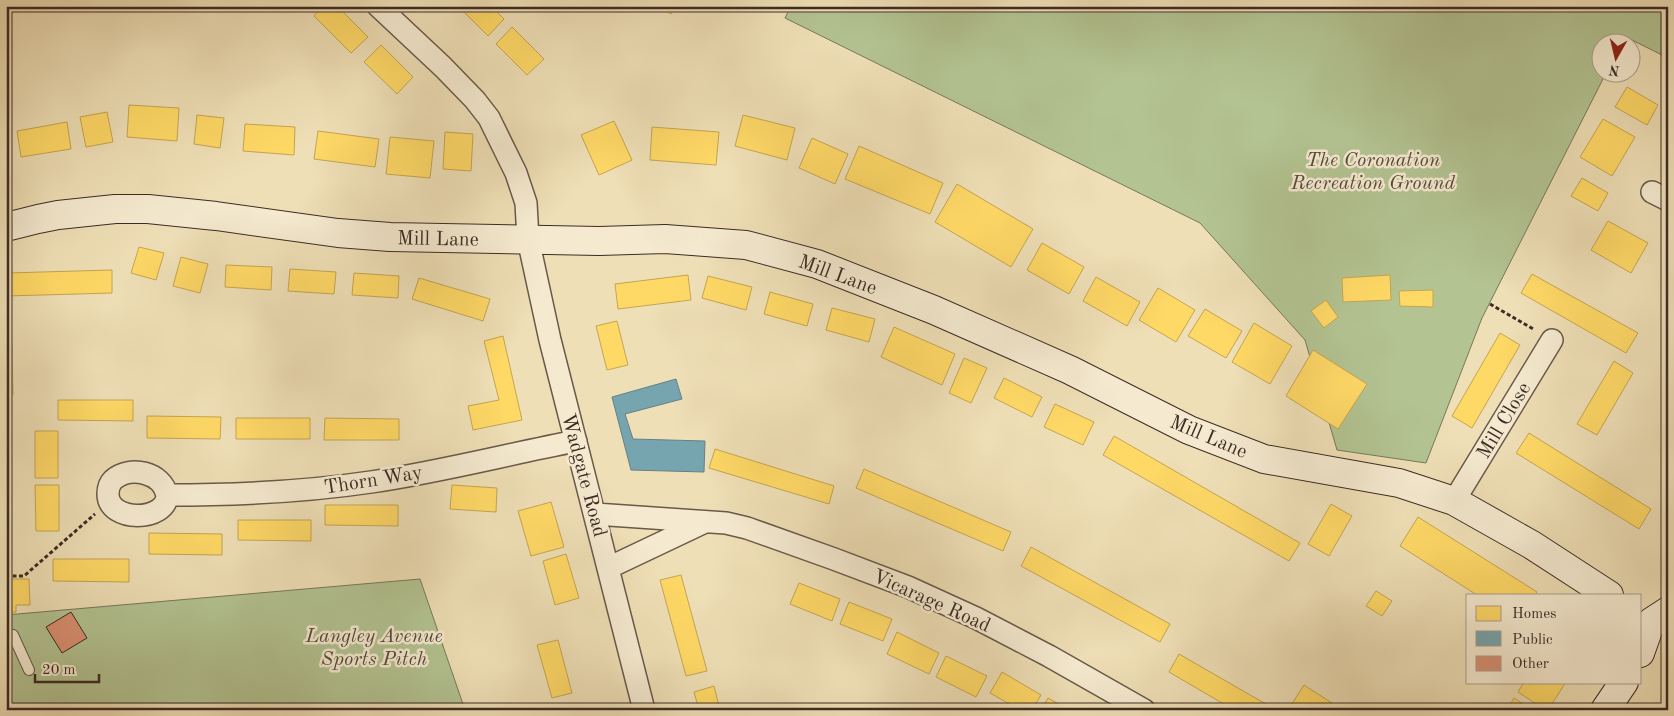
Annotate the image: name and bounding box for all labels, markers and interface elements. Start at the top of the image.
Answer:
north arrow [1592,32,1642,82]
text: N [1608,62,1621,78]
park label: The Coronation Recreation Ground [1290,151,1455,194]
street label: Mill Lane [397,229,479,251]
street label: Mill Lane [795,252,879,299]
street label: Mill Close [1474,379,1535,463]
street label: Wadgate Road [557,412,609,540]
street label: Mill Lane [1167,413,1250,463]
street label: Thorn Way [323,463,424,499]
street label: Vicarage Road [869,567,993,637]
legend [1466,594,1642,684]
text: Homes [1512,607,1557,622]
park label: Langley Avenue Sports Pitch [304,627,443,670]
text: Public [1512,633,1553,648]
scale bar [35,651,99,683]
text: Other [1512,657,1549,672]
text: 20 m [42,663,76,678]

